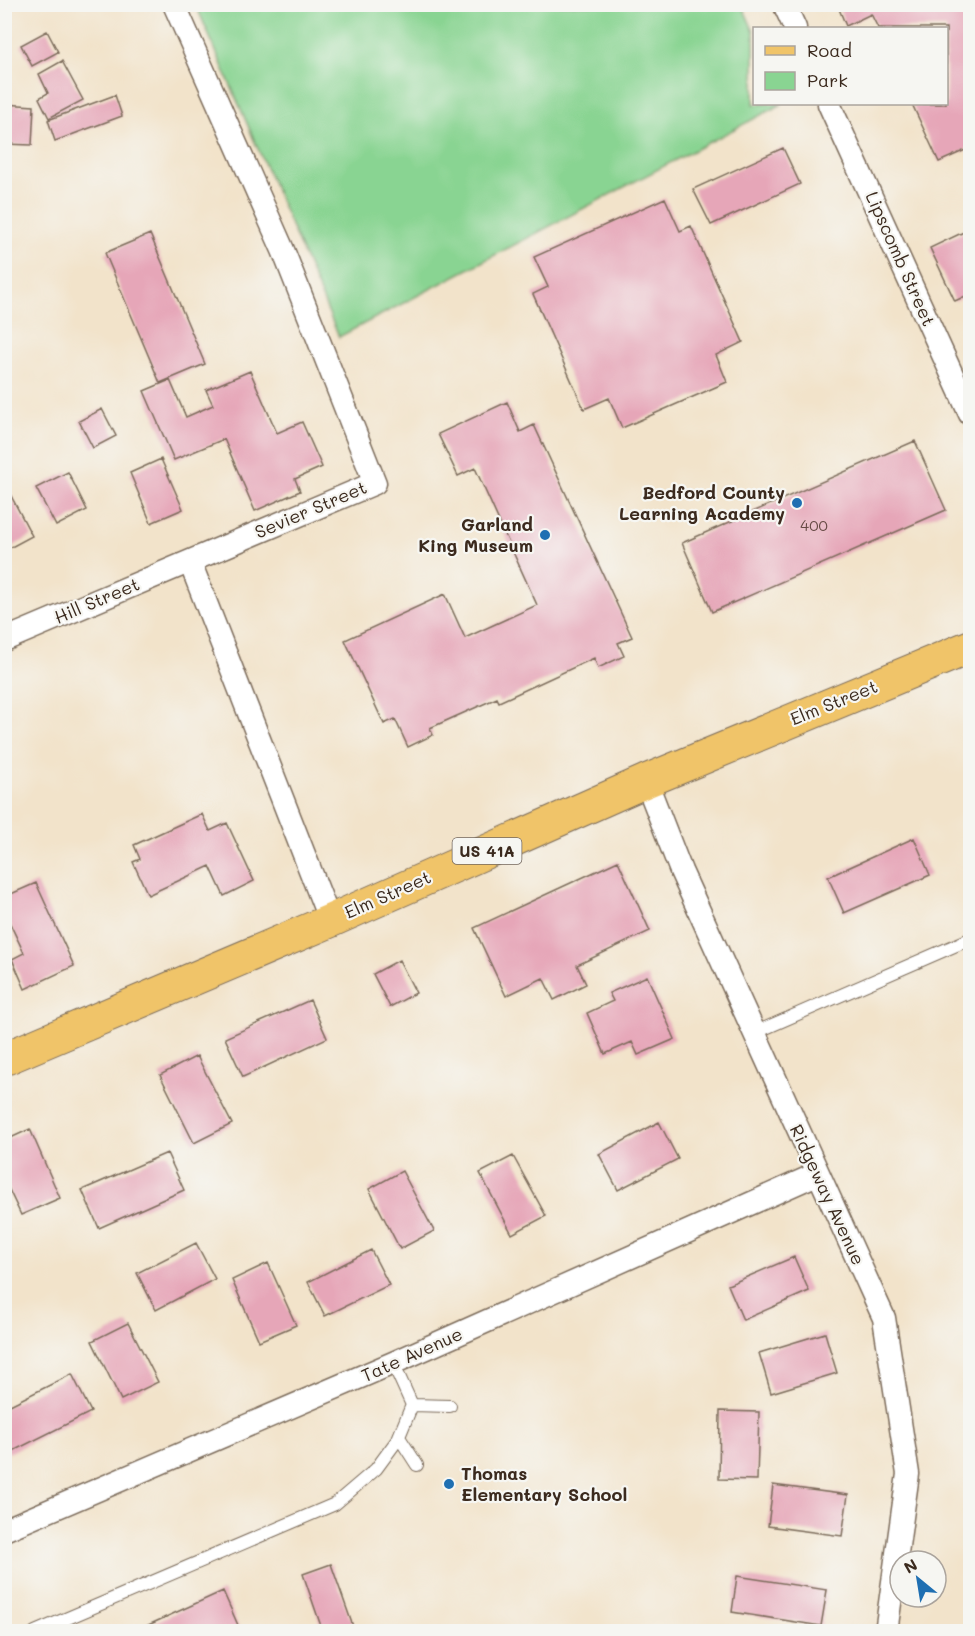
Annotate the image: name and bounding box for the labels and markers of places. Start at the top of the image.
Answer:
place label: Bedford County Learning Academy [619,480,785,525]
marker: Bedford County Learning Academy [790,496,804,510]
place label: Garland King Museum [418,512,533,557]
marker: Garland King Museum [538,528,552,542]
place label: Thomas Elementary School [461,1461,627,1506]
marker: Thomas Elementary School [442,1477,456,1491]

